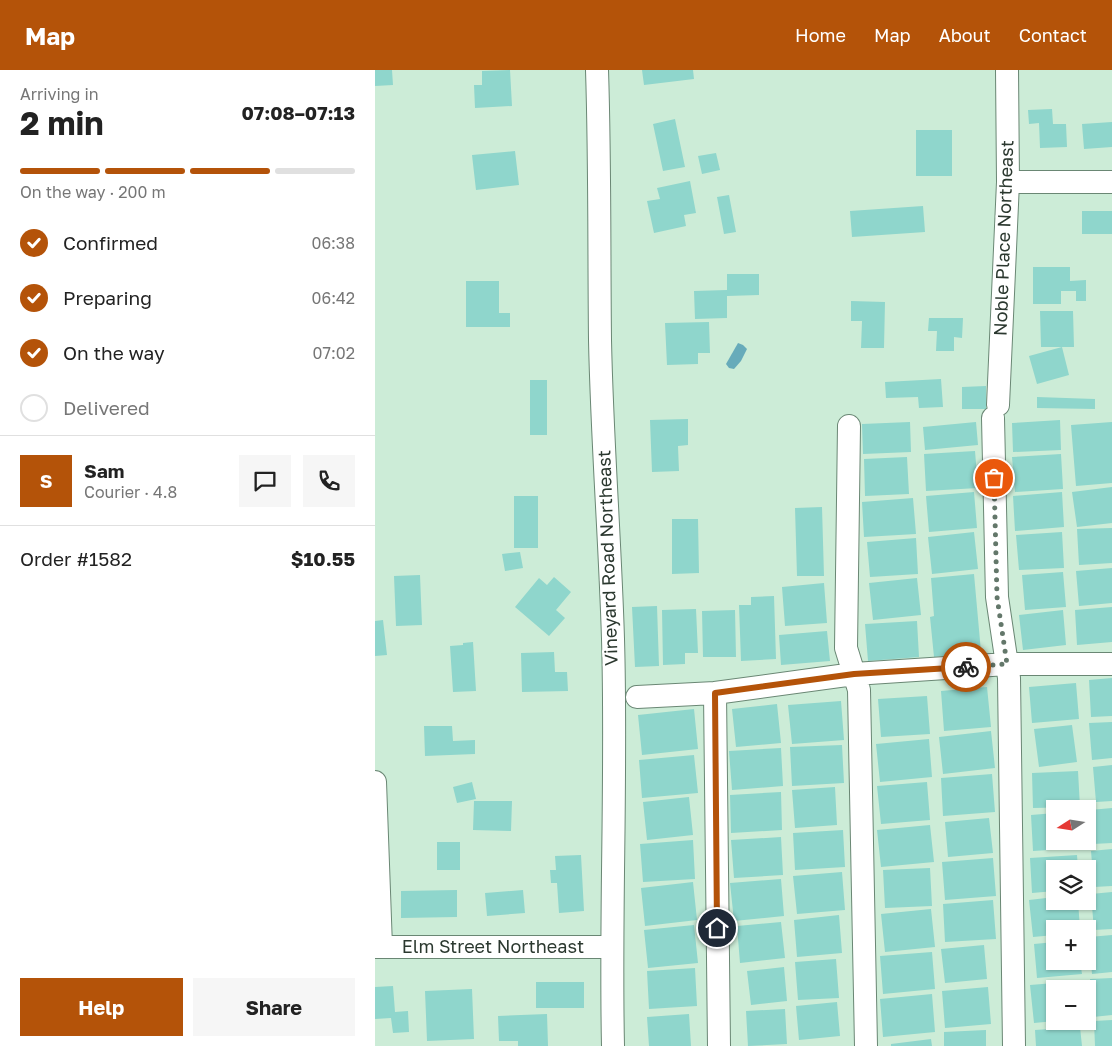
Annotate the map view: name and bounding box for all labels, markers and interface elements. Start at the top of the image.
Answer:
text: Map [25,21,75,50]
text: Home [795,24,846,46]
text: Map [874,24,911,46]
text: About [939,24,991,46]
text: Contact [1019,24,1087,46]
text: Arriving in [20,84,99,104]
text: 07:08–07:13 [241,101,355,124]
text: 2 min [20,104,104,142]
street label: Noble Place Northeast [989,140,1017,336]
text: On the way · 200 m [20,182,166,202]
icon: check [20,229,48,257]
text: Confirmed [63,231,158,254]
text: 06:38 [311,233,355,253]
icon: check [20,284,48,312]
text: Preparing [63,286,152,309]
text: 06:42 [312,288,355,308]
icon: check [20,339,48,367]
text: On the way [63,341,165,364]
text: 07:02 [313,343,355,363]
text: Delivered [63,396,150,419]
street label: Vineyard Road Northeast [592,450,622,666]
button: chat [239,455,291,507]
button: phone [303,455,355,507]
pin [973,457,1015,499]
text: Sam [84,459,124,482]
icon: bag [980,464,1008,492]
text: S [40,469,52,492]
text: Courier · 4.8 [84,482,177,502]
text: Order #1582 [20,547,132,570]
text: $10.55 [291,547,355,570]
courier [941,642,991,692]
icon: bike [952,653,980,681]
north arrow [1046,800,1096,850]
map controls [1046,800,1096,1030]
button: layers [1046,860,1096,910]
pin [696,907,738,949]
icon: home [703,914,731,942]
button: + [1046,920,1096,970]
street label: Elm Street Northeast [402,935,584,957]
button: Help [20,978,183,1036]
button: Share [193,978,355,1036]
button: − [1046,980,1096,1030]

